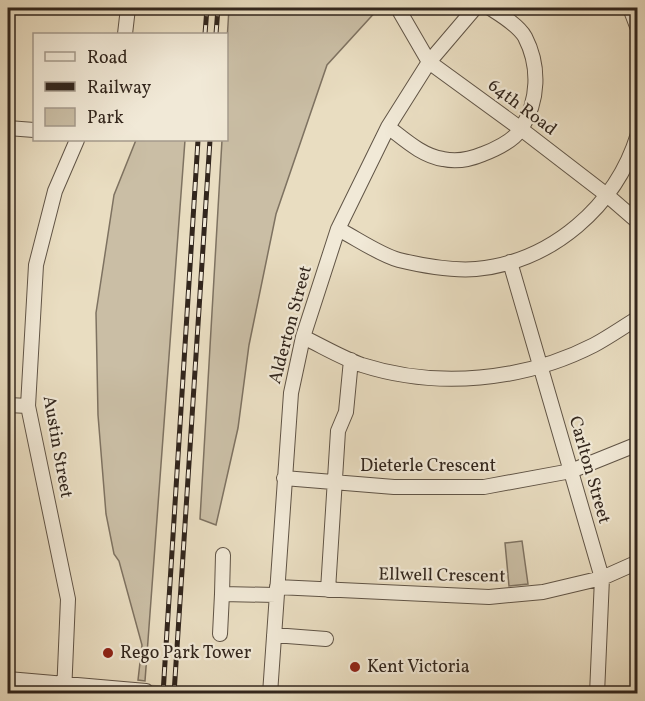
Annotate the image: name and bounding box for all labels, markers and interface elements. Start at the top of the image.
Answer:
legend [33,33,228,141]
text: Road [87,46,128,71]
street label: 64th Road [482,74,562,142]
text: Railway [87,76,151,101]
text: Park [87,106,124,131]
street label: Alderton Street [263,263,319,387]
street label: Austin Street [36,394,78,500]
street label: Carlton Street [562,413,616,527]
street label: Dieterle Crescent [360,454,496,479]
street label: Ellwell Crescent [378,562,506,590]
place label: Rego Park Tower [120,641,252,666]
marker: Rego Park Tower [101,646,115,660]
place label: Kent Victoria [367,655,470,680]
marker: Kent Victoria [348,660,362,674]

